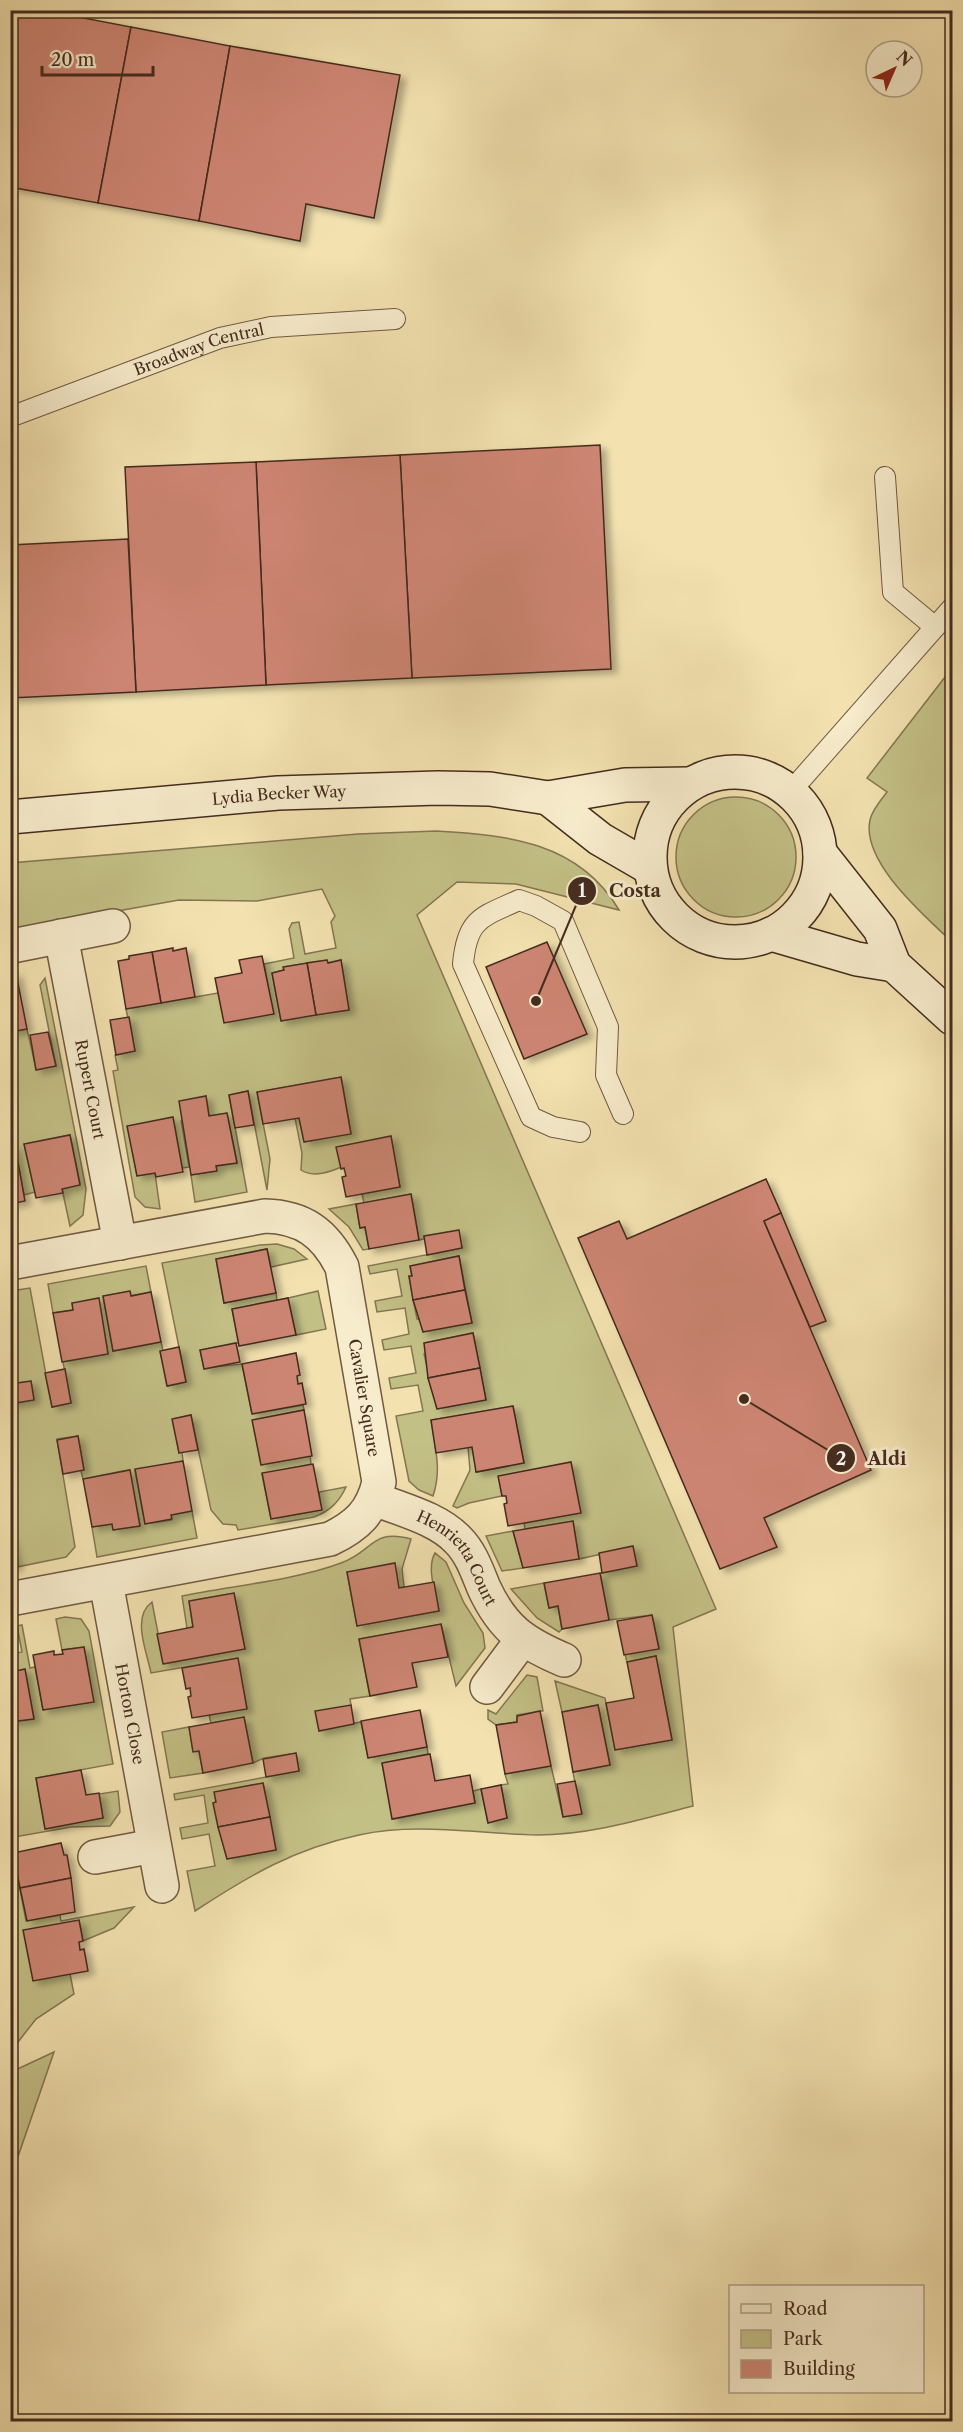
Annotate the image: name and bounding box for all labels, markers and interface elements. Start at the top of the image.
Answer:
scale bar [42,39,153,77]
north arrow [864,39,924,99]
text: N [892,46,916,70]
text: 20 m [51,49,95,71]
street label: Broadway Central [131,319,266,380]
street label: Lydia Becker Way [211,781,348,809]
callout: Costa [567,873,673,909]
text: 1 [578,880,586,902]
text: Costa [609,880,661,902]
street label: Rupert Court [71,1037,110,1141]
street label: Cavalier Square [345,1337,384,1458]
callout: Aldi [826,1440,918,1476]
text: 2 [836,1448,846,1470]
text: Aldi [867,1448,907,1470]
street label: Henrietta Court [414,1506,501,1609]
street label: Horton Close [111,1662,149,1766]
legend [729,2285,924,2393]
text: Road [783,2298,828,2320]
text: Park [783,2328,824,2350]
text: Building [783,2358,855,2380]

